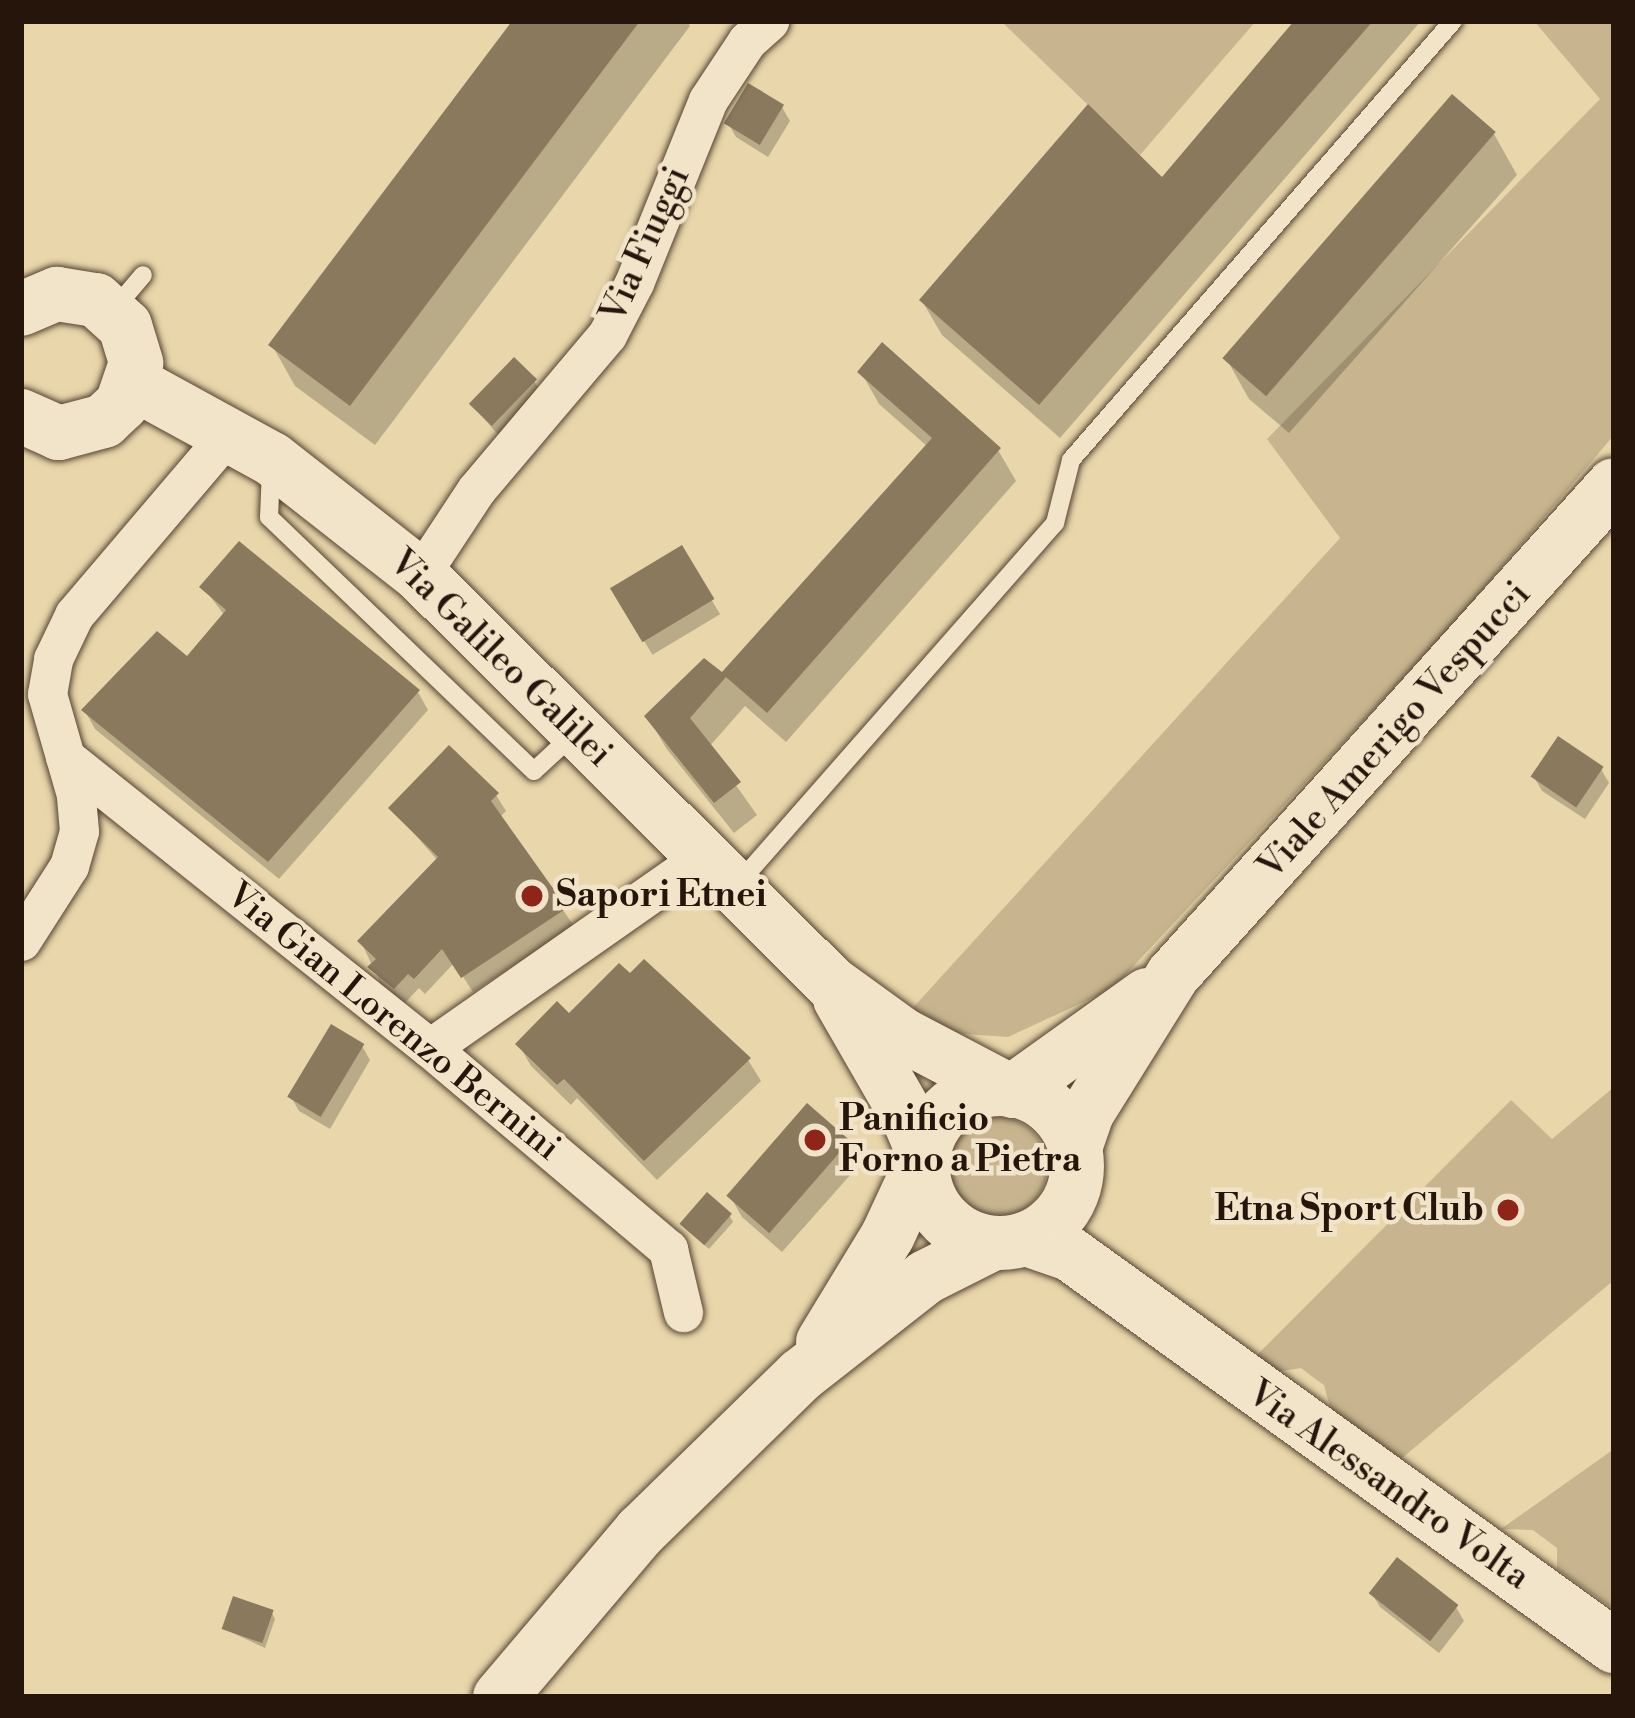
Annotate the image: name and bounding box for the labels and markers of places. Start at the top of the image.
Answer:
place label: Sapori Etnei [556,874,767,918]
marker: Sapori Etnei [519,883,545,909]
place label: Panificio Forno a Pietra [839,1097,1081,1182]
marker: Panificio Forno a Pietra [802,1127,828,1153]
place label: Etna Sport Club [1215,1188,1484,1232]
marker: Etna Sport Club [1495,1197,1521,1223]

